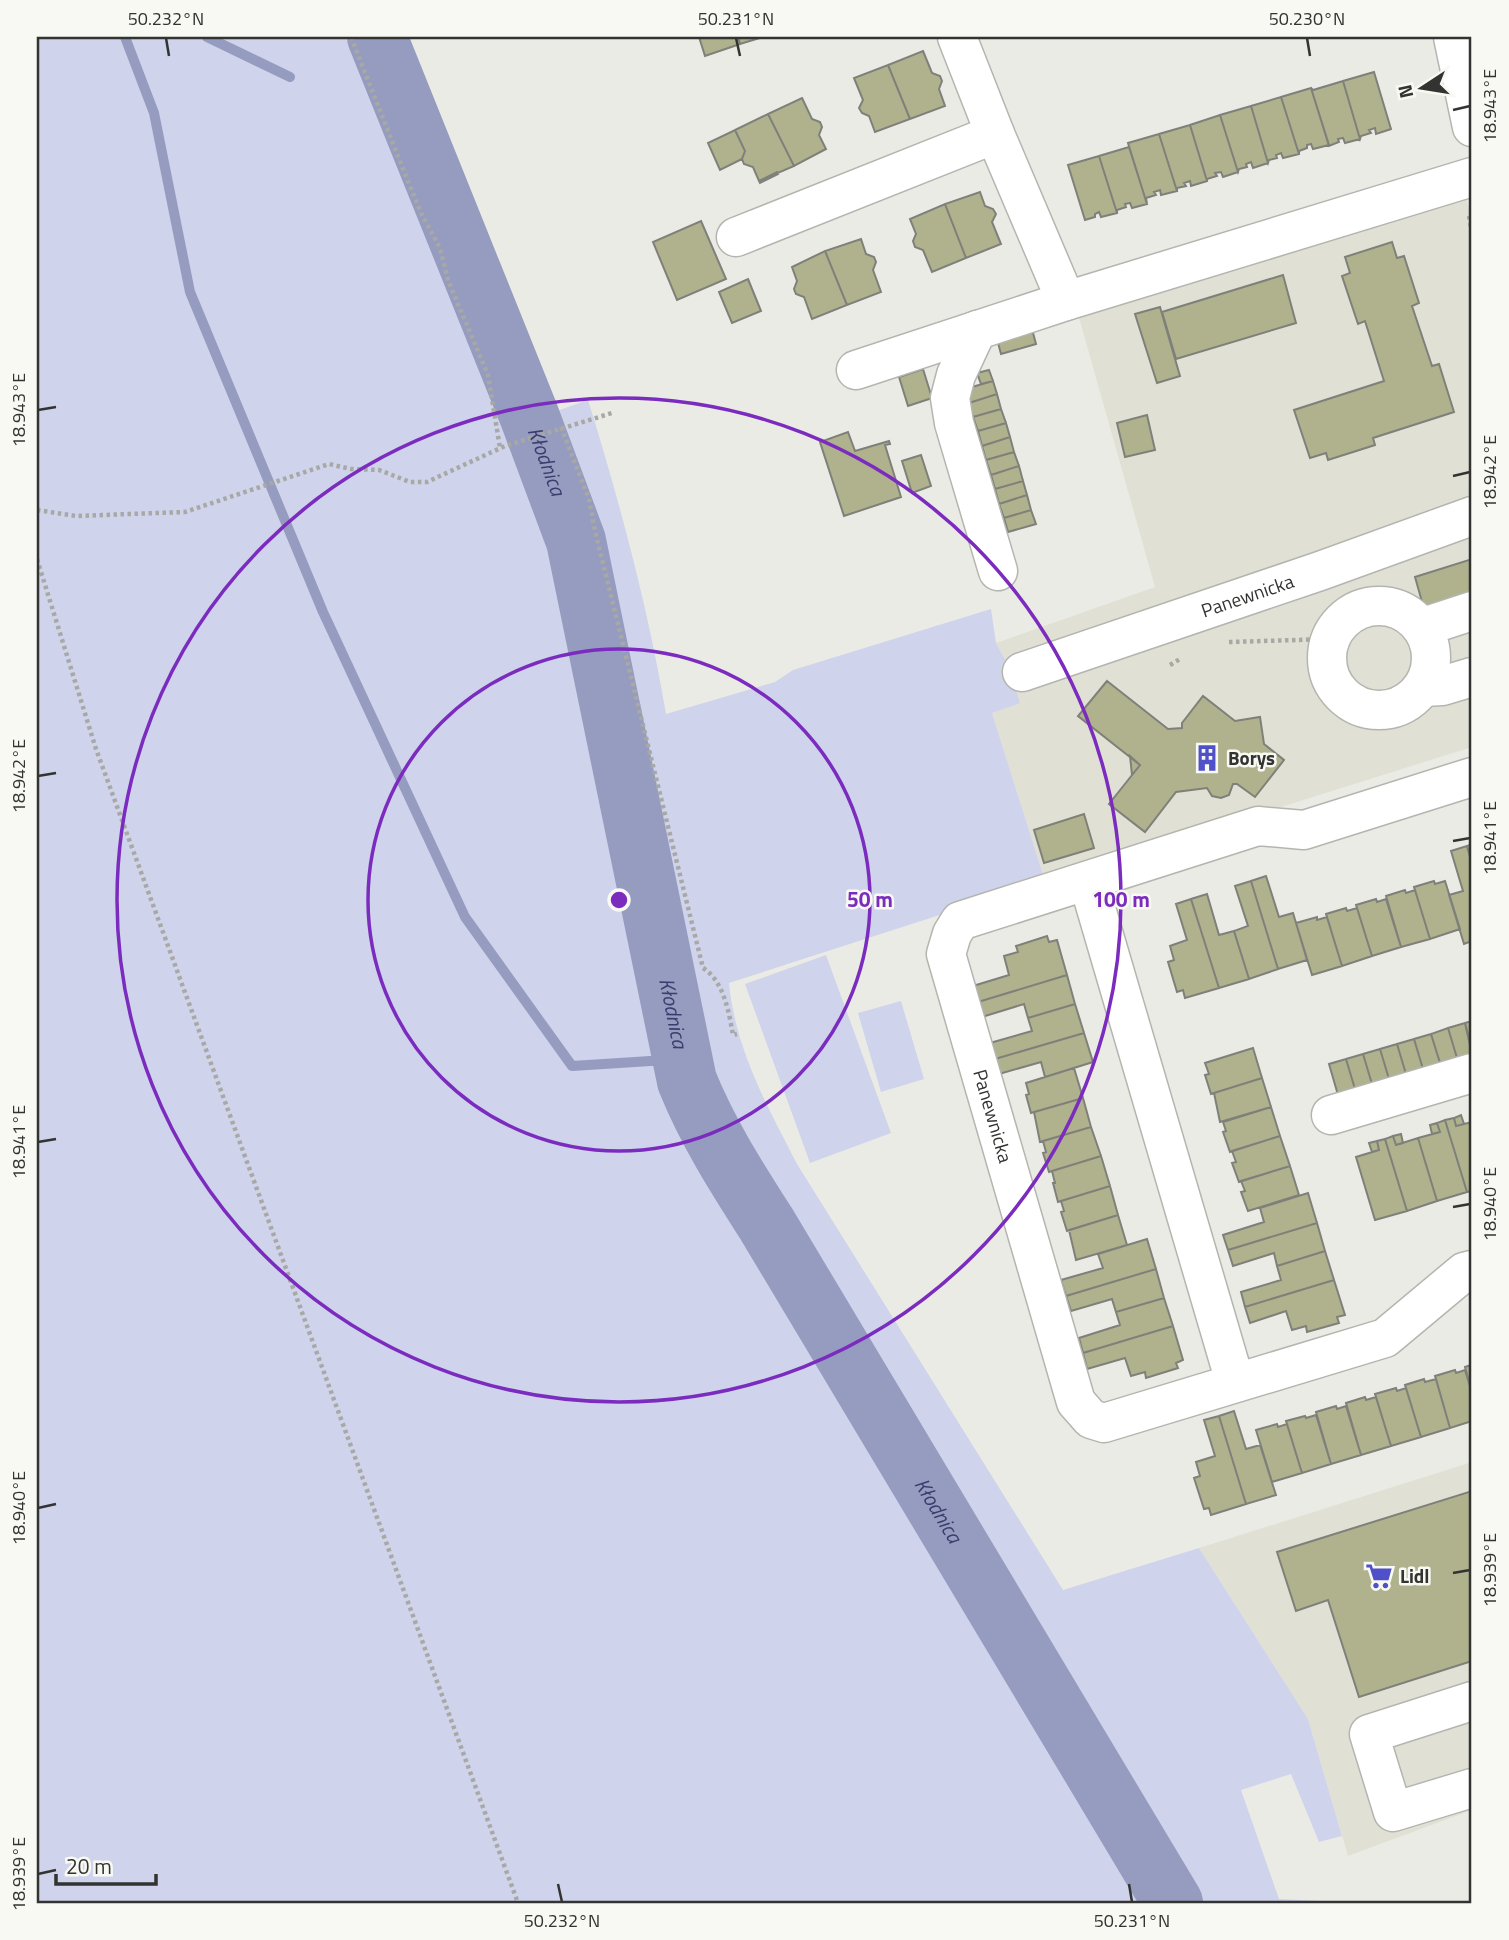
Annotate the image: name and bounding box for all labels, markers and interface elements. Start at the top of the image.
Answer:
text: 50.232°N [128,5,204,32]
text: 50.231°N [698,5,774,32]
text: 50.230°N [1269,5,1345,32]
north arrow [1386,52,1456,122]
text: 18.943°E [1476,69,1503,143]
text: N [1389,82,1420,101]
text: 18.943°E [5,373,32,447]
water label: Kłodnica [520,422,575,501]
text: 18.942°E [1476,435,1503,509]
street label: Panewnicka [1197,566,1298,624]
text: 18.942°E [5,739,32,813]
building icon: Borys [1192,743,1222,773]
place label: Borys [1228,743,1275,772]
text: 18.941°E [1476,801,1503,875]
text: 50 m [847,883,893,915]
text: 100 m [1092,883,1150,915]
centre of rings [607,888,631,912]
water label: Kłodnica [651,975,697,1053]
street label: Panewnicka [966,1066,1021,1167]
text: 18.941°E [5,1105,32,1179]
text: 18.940°E [1476,1167,1503,1241]
text: 18.940°E [5,1471,32,1545]
water label: Kłodnica [907,1471,972,1550]
text: 18.939°E [1476,1533,1503,1607]
supermarket icon: Lidl [1364,1561,1394,1591]
place label: Lidl [1400,1561,1429,1590]
text: 18.939°E [5,1837,32,1911]
scale bar [56,1842,156,1886]
text: 20 m [66,1850,112,1882]
text: 50.232°N [524,1907,600,1934]
text: 50.231°N [1094,1907,1170,1934]

